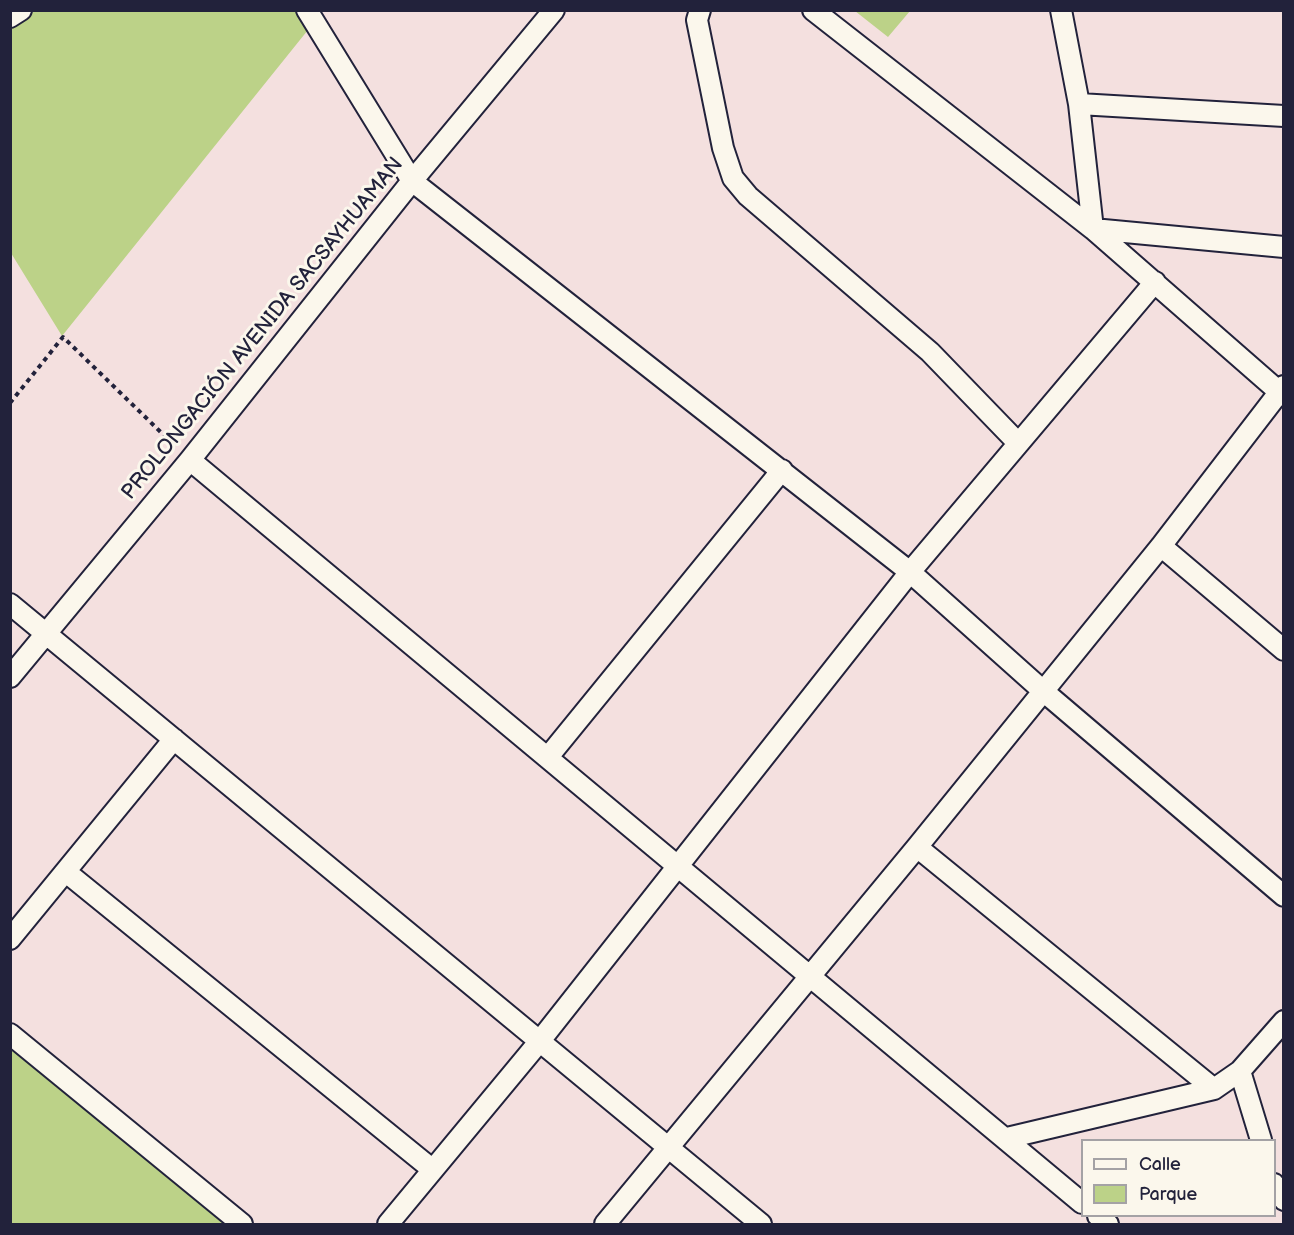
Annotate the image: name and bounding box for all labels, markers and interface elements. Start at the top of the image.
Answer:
street label: PROLONGACIÓN AVENIDA SACSAYHUAMAN [117,153,409,505]
legend [1081,1139,1276,1217]
text: Calle [1139,1154,1181,1175]
text: Parque [1139,1184,1197,1205]

